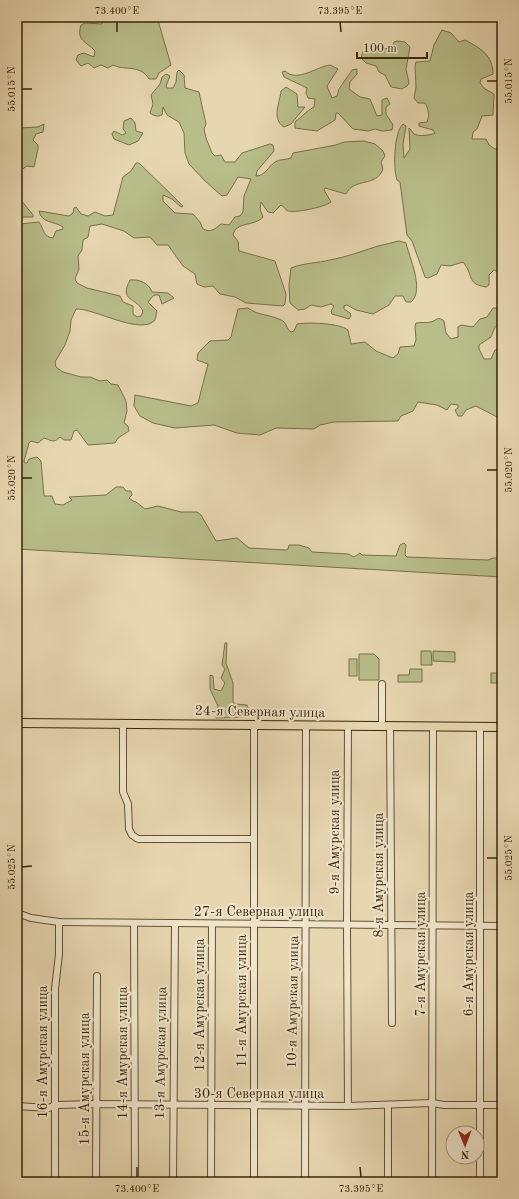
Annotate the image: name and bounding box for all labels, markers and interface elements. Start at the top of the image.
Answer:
text: 73.400°E [95,6,139,16]
text: 73.395°E [318,6,362,16]
scale bar [357,34,427,60]
text: 100 m [363,43,397,55]
text: 55.015°N [504,58,514,104]
text: 55.015°N [7,66,17,112]
text: 55.020°N [504,447,514,493]
text: 55.020°N [7,455,17,501]
street label: 24-я Северная улица [195,704,325,720]
street label: 9-я Амурская улица [328,769,342,895]
street label: 8-я Амурская улица [372,812,386,938]
text: 55.025°N [504,835,514,881]
text: 55.025°N [7,844,17,890]
street label: 7-я Амурская улица [414,891,428,1017]
street label: 6-я Амурская улица [462,891,476,1017]
street label: 27-я Северная улица [194,905,324,919]
street label: 11-я Амурская улица [235,934,249,1068]
street label: 10-я Амурская улица [285,935,301,1069]
street label: 12-я Амурская улица [193,938,207,1072]
street label: 16-я Амурская улица [36,985,50,1119]
street label: 14-я Амурская улица [116,986,130,1120]
street label: 13-я Амурская улица [153,986,169,1120]
street label: 15-я Амурская улица [78,1012,92,1146]
street label: 30-я Северная улица [194,1087,324,1101]
north arrow [445,1125,485,1165]
text: N [460,1148,469,1159]
text: 73.400°E [115,1184,159,1194]
text: 73.395°E [339,1184,383,1194]

